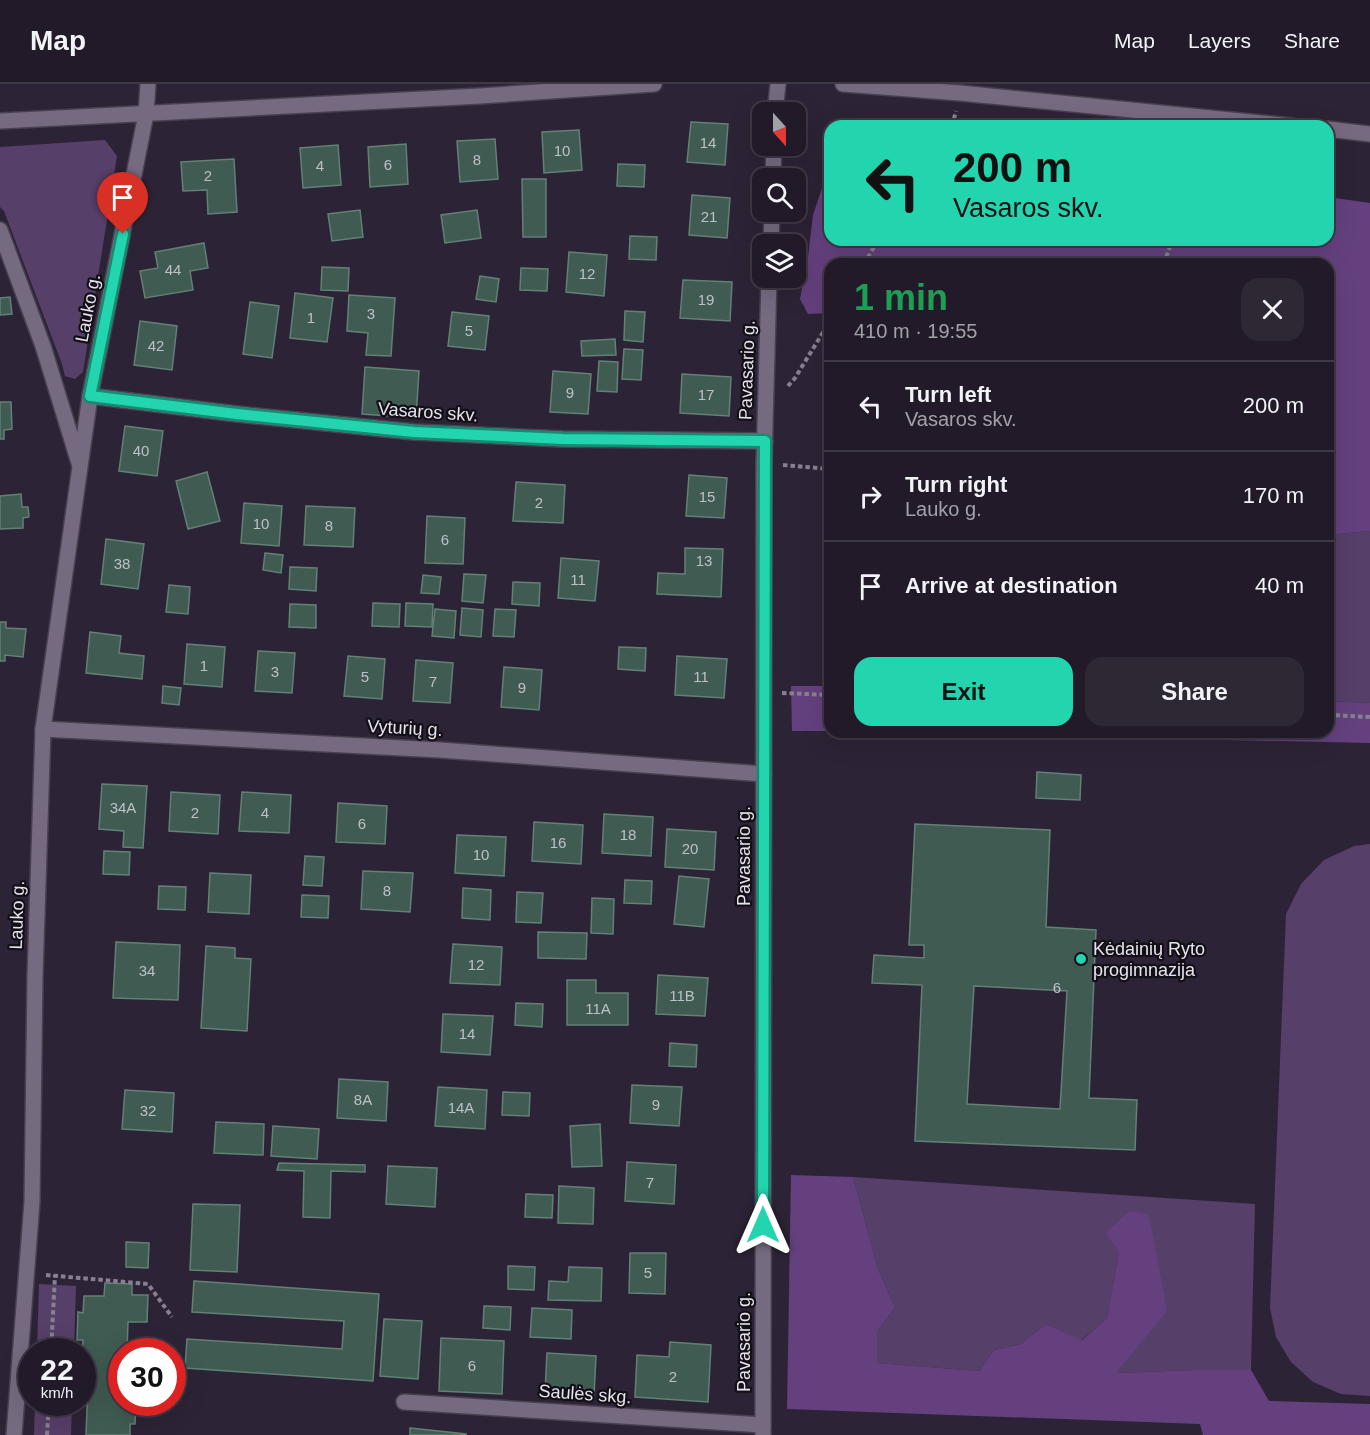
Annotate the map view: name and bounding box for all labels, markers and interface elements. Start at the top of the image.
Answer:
text: Map [30,25,86,56]
text: Map [1114,29,1155,52]
text: Layers [1188,29,1251,52]
text: Share [1284,29,1340,52]
north arrow [752,102,806,156]
map controls [752,102,806,288]
house number: 14 [700,134,716,151]
house number: 10 [554,142,570,159]
icon: left [854,144,932,222]
text: 200 m [953,144,1072,191]
house number: 8 [473,151,481,168]
house number: 6 [384,156,392,173]
house number: 4 [316,157,324,174]
house number: 2 [204,167,212,184]
button: search [752,168,806,222]
pin [97,172,148,234]
icon: arrive [106,181,139,214]
text: Vasaros skv. [953,193,1104,223]
house number: 21 [701,208,717,225]
button: layers [752,234,806,288]
house number: 44 [165,261,181,278]
house number: 12 [579,265,595,282]
street label: Lauko g. [72,272,104,344]
text: 1 min [854,277,948,318]
button: close [1241,278,1304,341]
house number: 19 [698,291,714,308]
house number: 3 [367,305,375,322]
house number: 1 [307,309,315,326]
street label: Pavasario g. [735,320,759,420]
text: 410 m · 19:55 [854,320,977,342]
house number: 5 [465,322,473,339]
house number: 42 [148,337,164,354]
text: Turn left [905,382,991,407]
house number: 9 [566,384,574,401]
house number: 17 [698,386,714,403]
icon: left [854,390,887,423]
text: 200 m [1243,393,1304,418]
street label: Vasaros skv. [377,399,479,425]
text: Vasaros skv. [905,408,1017,430]
house number: 40 [133,442,149,459]
text: Turn right [905,472,1007,497]
icon: right [854,480,887,513]
text: 170 m [1243,483,1304,508]
house number: 15 [699,488,715,505]
house number: 2 [535,494,543,511]
text: Lauko g. [905,498,982,520]
house number: 10 [253,515,269,532]
house number: 8 [325,517,333,534]
house number: 6 [441,531,449,548]
house number: 13 [696,552,712,569]
house number: 38 [114,555,130,572]
icon: arrive [854,570,887,603]
house number: 11 [570,571,586,588]
text: Arrive at destination [905,573,1118,598]
text: 40 m [1255,573,1304,598]
house number: 1 [200,657,208,674]
button: Exit [854,657,1073,726]
button: Share [1085,657,1304,726]
house number: 3 [271,663,279,680]
house number: 5 [361,668,369,685]
house number: 11 [693,668,709,685]
house number: 7 [429,673,437,690]
house number: 9 [518,679,526,696]
street label: Vyturių g. [367,716,443,740]
house number: 34A [110,799,136,816]
house number: 2 [191,804,199,821]
house number: 4 [261,804,269,821]
street label: Pavasario g. [734,806,754,906]
house number: 6 [358,815,366,832]
house number: 18 [620,826,636,843]
house number: 16 [550,834,566,851]
house number: 20 [682,840,698,857]
house number: 10 [473,846,489,863]
street label: Lauko g. [6,880,28,950]
house number: 8 [383,882,391,899]
place label: Kėdainių Ryto progimnazija [1093,939,1205,980]
marker: Kėdainių Ryto progimnazija [1074,952,1088,966]
house number: 12 [468,956,484,973]
house number: 34 [139,962,155,979]
house number: 6 [1053,979,1061,996]
house number: 11B [669,987,695,1004]
house number: 11A [585,1000,611,1017]
house number: 14 [459,1025,475,1042]
house number: 8A [354,1091,372,1108]
house number: 9 [652,1096,660,1113]
house number: 14A [448,1099,474,1116]
house number: 32 [140,1102,156,1119]
house number: 7 [646,1174,654,1191]
position arrow [731,1193,795,1257]
house number: 5 [644,1264,652,1281]
street label: Pavasario g. [734,1292,754,1392]
speed limit sign: 30 [108,1338,186,1416]
text: 22 [40,1353,74,1386]
house number: 6 [468,1357,476,1374]
house number: 2 [669,1368,677,1385]
street label: Saulės skg. [538,1381,632,1407]
text: km/h [41,1384,73,1401]

